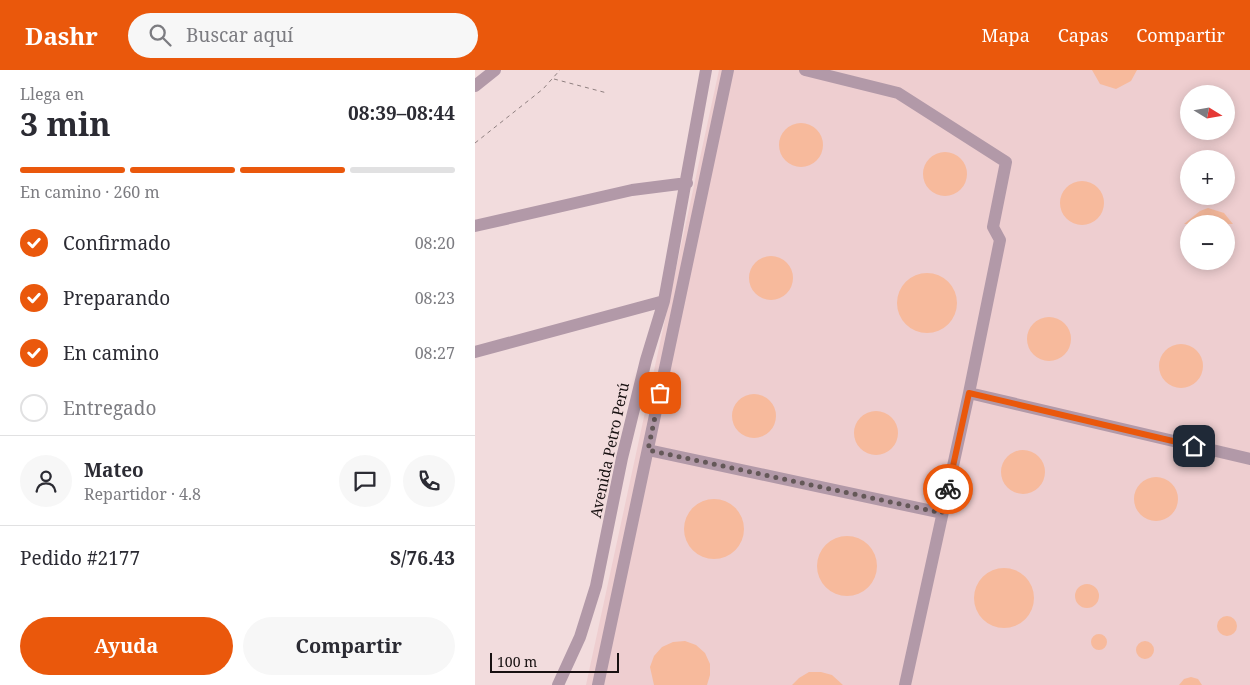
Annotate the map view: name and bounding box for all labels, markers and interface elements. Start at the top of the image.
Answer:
search box [128,13,478,58]
text: Dashr [25,19,98,52]
icon: search [146,21,174,49]
text: Buscar aquí [186,22,293,48]
text: Mapa [982,23,1030,47]
text: Capas [1058,23,1108,47]
text: Compartir [1136,23,1225,47]
text: Llega en [20,83,84,105]
north arrow [1180,85,1235,140]
map controls [1180,85,1235,270]
text: 08:39–08:44 [348,100,455,126]
text: 3 min [20,102,111,145]
button: + [1180,150,1235,205]
text: En camino · 260 m [20,181,160,203]
button: − [1180,215,1235,270]
icon: check [20,229,48,257]
text: Confirmado [63,230,171,256]
text: 08:20 [415,232,455,254]
icon: check [20,284,48,312]
text: Preparando [63,285,170,311]
text: 08:23 [415,287,455,309]
icon: check [20,339,48,367]
text: En camino [63,340,159,366]
text: 08:27 [415,342,455,364]
pin [639,372,681,414]
icon: bag [646,379,674,407]
street label: Avenida Petro Perú [585,380,633,520]
text: Entregado [63,395,156,421]
pin [1173,425,1215,467]
icon: home [1180,432,1208,460]
button: person [20,455,72,507]
button: chat [339,455,391,507]
button: phone [403,455,455,507]
text: Mateo [84,457,144,483]
courier [923,464,973,514]
icon: bike [934,475,962,503]
text: Repartidor · 4.8 [84,483,201,505]
text: Pedido #2177 [20,545,140,571]
text: S/76.43 [390,545,455,571]
button: Ayuda [20,617,233,675]
button: Compartir [243,617,455,675]
scale bar [490,650,619,673]
text: 100 m [497,652,537,671]

